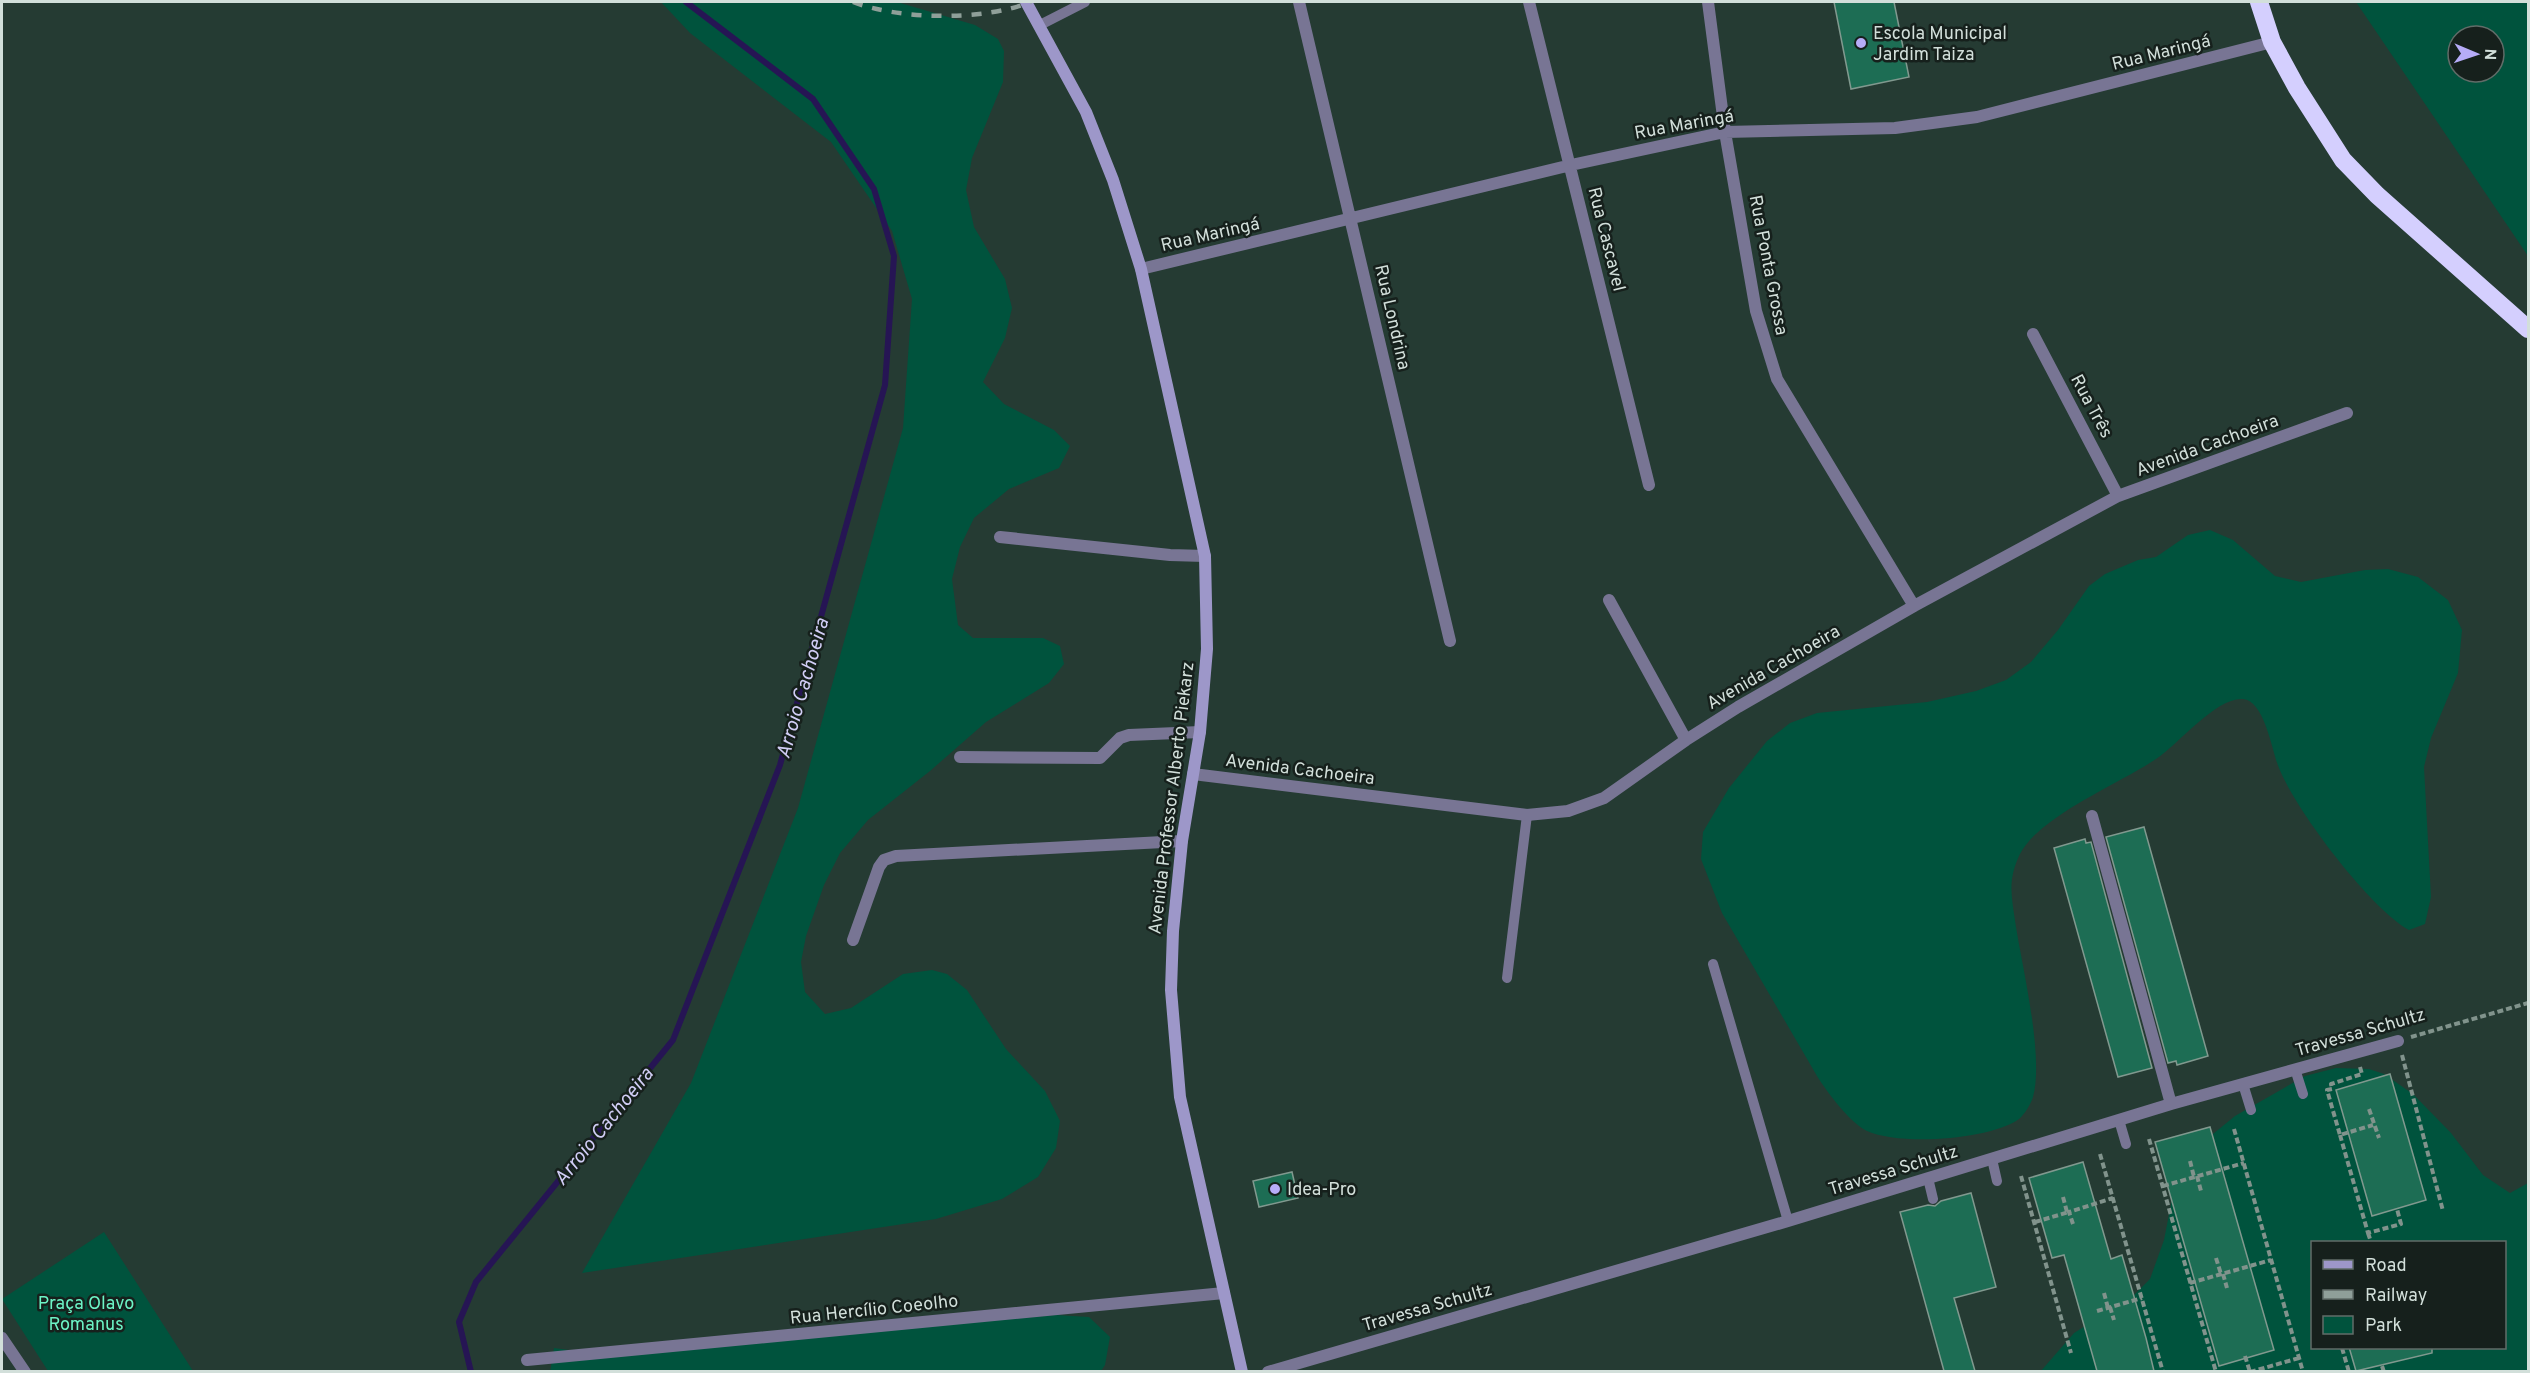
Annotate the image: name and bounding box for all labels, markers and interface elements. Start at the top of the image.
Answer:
place label: Escola Municipal Jardim Taiza [1873,23,2007,67]
north arrow [2446,24,2506,84]
street label: Rua Maringá [2110,30,2213,77]
marker: Escola Municipal Jardim Taiza [1854,36,1868,50]
text: N [2479,48,2499,61]
street label: Rua Maringá [1633,105,1736,146]
street label: Rua Cascavel [1581,185,1630,294]
street label: Rua Ponta Grossa [1743,193,1792,337]
street label: Rua Maringá [1159,213,1262,258]
street label: Rua Londrina [1368,262,1415,372]
street label: Rua Três [2064,371,2117,443]
street label: Avenida Cachoeira [2133,410,2282,483]
water label: Arroio Cachoeira [771,615,837,762]
street label: Avenida Cachoeira [1703,621,1845,716]
street label: Avenida Professor Alberto Piekarz [1144,661,1201,936]
street label: Avenida Cachoeira [1224,750,1376,791]
street label: Travessa Schultz [2293,1004,2428,1063]
water label: Arroio Cachoeira [549,1062,661,1192]
street label: Travessa Schultz [1826,1141,1961,1202]
place label: Idea-Pro [1287,1179,1356,1202]
marker: Idea-Pro [1268,1182,1282,1196]
legend [2311,1241,2506,1349]
text: Road [2365,1255,2407,1278]
street label: Travessa Schultz [1360,1279,1495,1338]
text: Railway [2365,1285,2427,1308]
street label: Rua Hercílio Coeolho [789,1290,959,1331]
park label: Praça Olavo Romanus [38,1293,134,1337]
text: Park [2365,1315,2402,1338]

